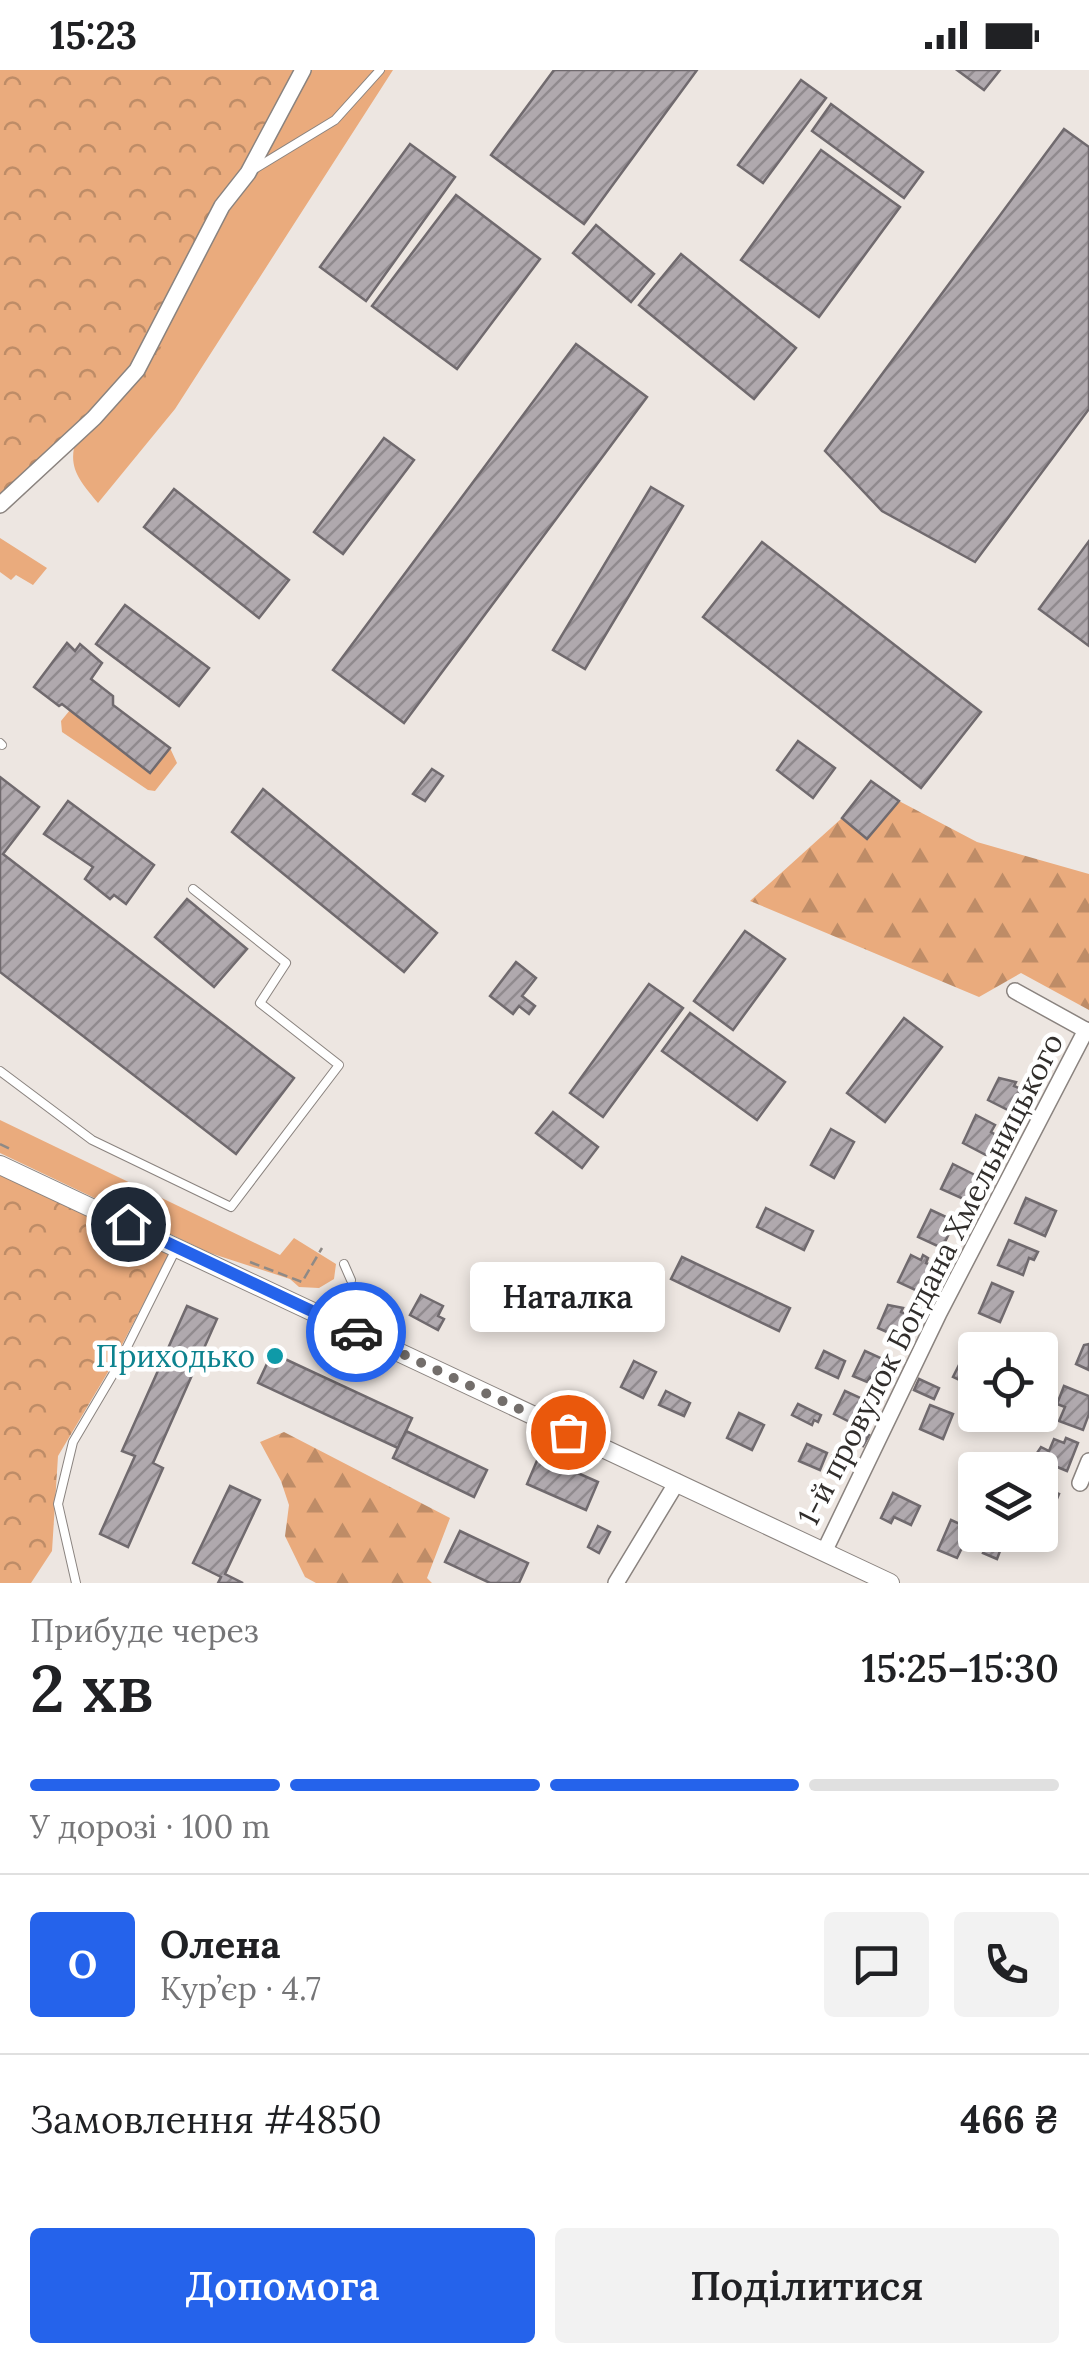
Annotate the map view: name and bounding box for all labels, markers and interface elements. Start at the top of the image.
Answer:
text: 15:23 [50,11,137,59]
street label: 1-й провулок Богдана Хмельницького [789,1027,1072,1532]
pin [86,1182,171,1267]
icon: home [101,1197,156,1252]
callout: Наталка [470,1262,666,1332]
text: Наталка [502,1276,633,1317]
courier [306,1282,406,1382]
icon: car [329,1305,384,1360]
map controls [958,1332,1058,1552]
button: locate [958,1332,1058,1432]
place label: Приходько [96,1337,255,1375]
marker: Приходько [264,1345,286,1367]
pin [526,1390,611,1475]
icon: bag [541,1405,596,1460]
button: layers [958,1452,1058,1552]
text: Прибуде через [30,1610,259,1651]
text: 15:25–15:30 [862,1644,1059,1692]
text: 2 хв [30,1647,153,1730]
text: У дорозі · 100 m [30,1806,270,1847]
button: chat [824,1912,929,2017]
button: phone [954,1912,1059,2017]
text: Олена [160,1920,280,1968]
text: О [68,1940,97,1988]
text: Кур’єр · 4.7 [160,1968,321,2009]
text: Замовлення #4850 [30,2095,382,2143]
text: 466 ₴ [960,2095,1059,2143]
button: Допомога [30,2228,535,2343]
button: Поділитися [555,2228,1059,2343]

